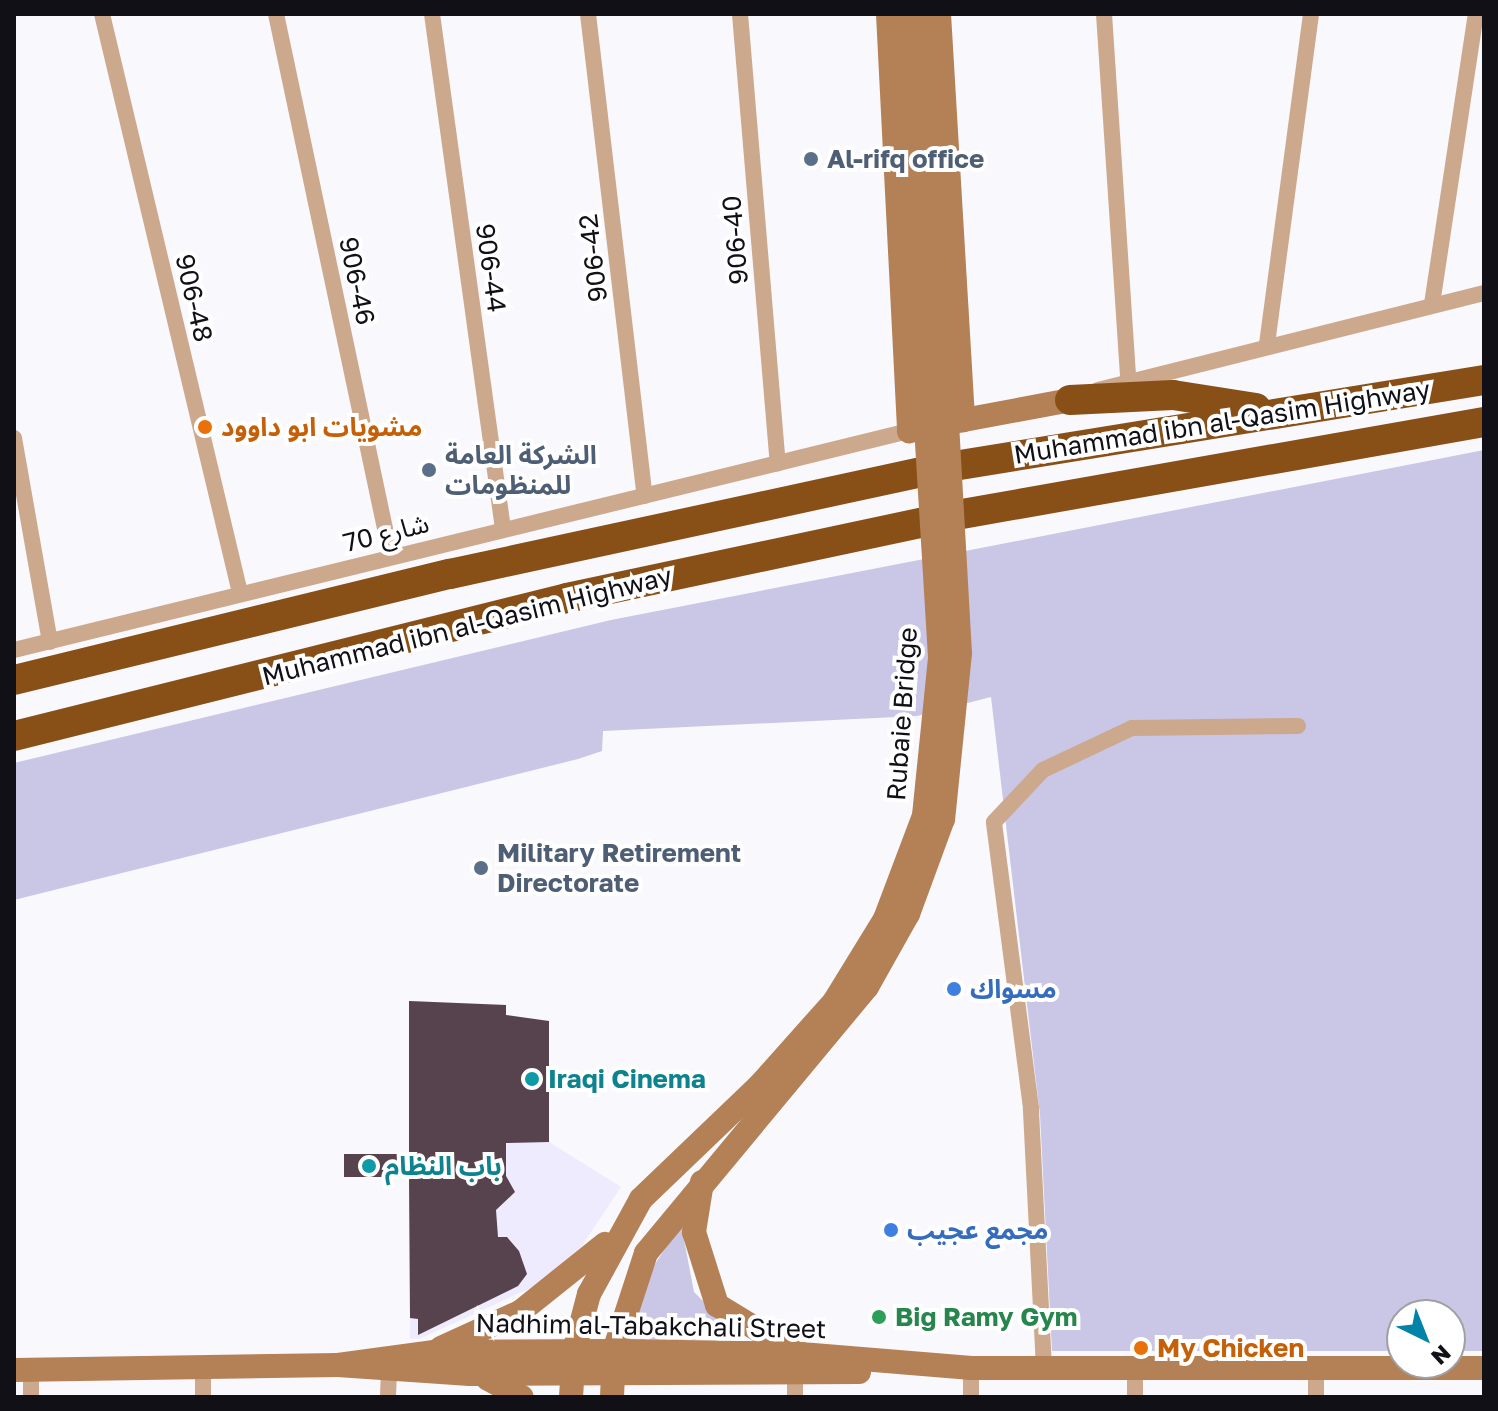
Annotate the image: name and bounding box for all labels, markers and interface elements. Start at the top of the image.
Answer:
place label: Al-rifq office [827,143,984,175]
marker: Al-rifq office [802,150,820,168]
street label: 906-40 [716,194,754,286]
street label: 906-42 [572,212,614,304]
street label: 906-44 [469,222,513,314]
street label: 906-46 [332,234,382,328]
street label: 906-48 [169,251,219,345]
street label: Muhammad ibn al-Qasim Highway [1012,374,1432,470]
place label: مشويات ابو داوود [221,411,422,443]
marker: مشويات ابو داوود [196,418,214,436]
place label: الشركة العامة للمنظومات [445,439,597,500]
marker: الشركة العامة للمنظومات [420,461,438,479]
street label: شارع 70 [340,507,432,559]
street label: Muhammad ibn al-Qasim Highway [259,560,675,692]
street label: Rubaie Bridge [880,626,924,802]
place label: Military Retirement Directorate [497,837,741,898]
marker: Military Retirement Directorate [472,859,490,877]
place label: مسواك [970,973,1057,1005]
marker: مسواك [945,980,963,998]
place label: Iraqi Cinema [548,1063,706,1095]
marker: Iraqi Cinema [523,1070,541,1088]
place label: باب النظام [385,1150,502,1182]
marker: باب النظام [360,1157,378,1175]
place label: مجمع عجيب [907,1214,1048,1246]
marker: مجمع عجيب [882,1221,900,1239]
north arrow [1386,1299,1466,1379]
place label: Big Ramy Gym [895,1301,1078,1333]
street label: Nadhim al-Tabakchali Street [475,1307,827,1345]
marker: Big Ramy Gym [870,1308,888,1326]
place label: My Chicken [1157,1332,1304,1364]
marker: My Chicken [1132,1339,1150,1357]
text: N [1426,1340,1457,1371]

